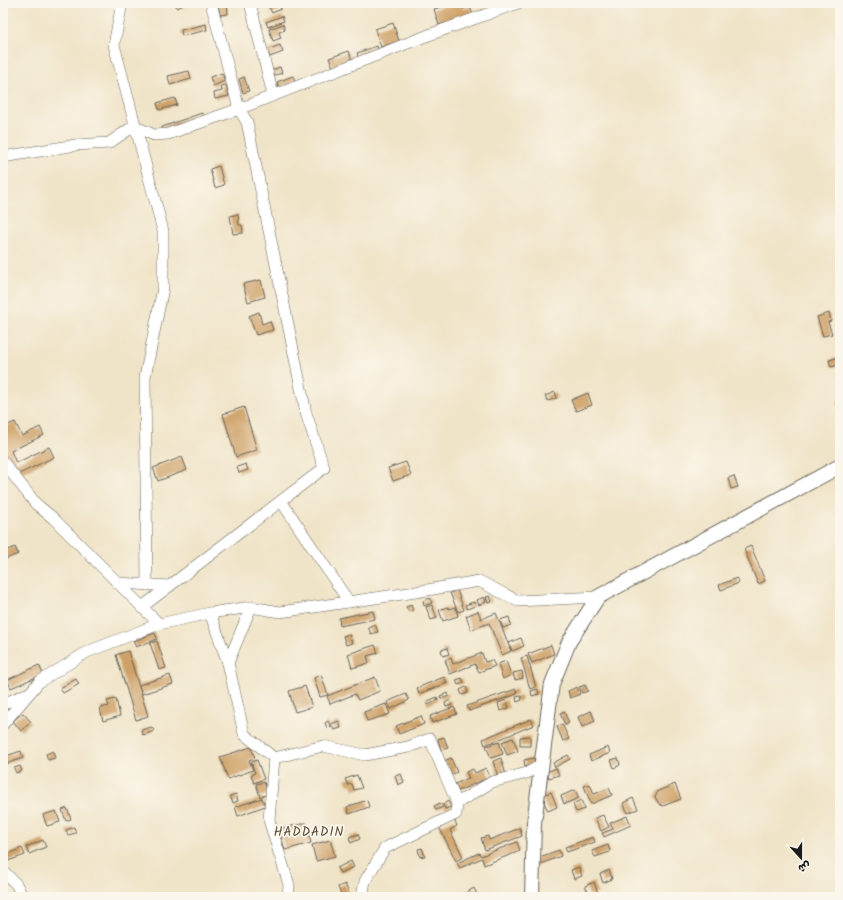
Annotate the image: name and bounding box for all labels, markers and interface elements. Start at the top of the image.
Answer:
district label: HADDADIN [274,822,344,843]
north arrow [781,838,821,878]
text: ش [795,856,813,877]

